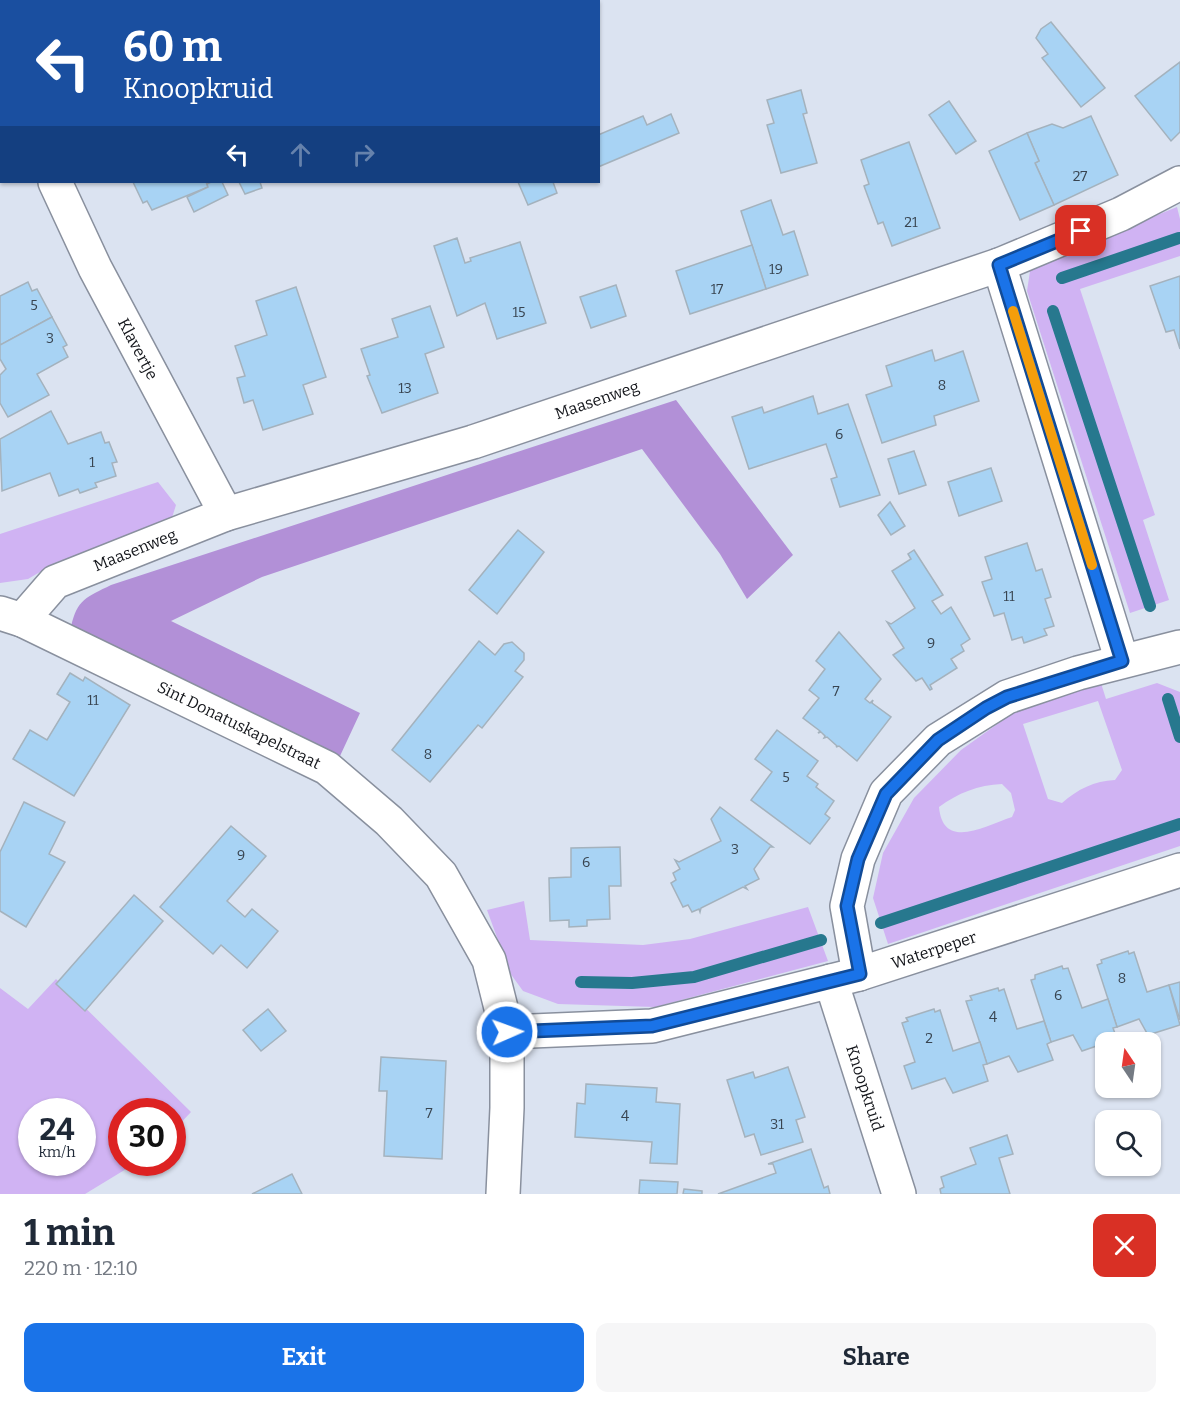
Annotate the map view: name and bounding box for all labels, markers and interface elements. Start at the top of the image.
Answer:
text: 60 m [123,22,222,72]
icon: left [24,24,102,102]
text: Knoopkruid [123,73,273,105]
icon: left [221,138,254,171]
icon: ahead [284,138,317,171]
icon: right [347,138,380,171]
house number: 27 [1073,168,1087,185]
pin [1055,205,1106,256]
house number: 21 [904,214,918,231]
icon: arrive [1064,214,1097,247]
house number: 19 [769,261,783,278]
house number: 17 [711,281,723,298]
house number: 5 [30,297,38,314]
house number: 15 [512,304,526,321]
street label: Klavertje [114,315,162,383]
house number: 3 [46,330,54,347]
street label: Maasenweg [552,377,642,423]
house number: 8 [938,377,946,394]
house number: 13 [398,380,412,397]
house number: 6 [835,426,843,443]
house number: 1 [89,454,95,471]
street label: Maasenweg [91,525,179,575]
house number: 11 [1003,588,1015,605]
house number: 9 [927,635,935,652]
street label: Sint Donatuskapelstraat [154,677,324,773]
house number: 7 [832,683,840,700]
house number: 11 [87,692,99,709]
house number: 8 [424,746,432,763]
house number: 5 [782,769,790,786]
house number: 3 [731,841,739,858]
house number: 9 [237,847,245,864]
house number: 6 [582,854,590,871]
street label: Waterpeper [889,927,979,973]
house number: 8 [1118,970,1126,987]
house number: 6 [1054,987,1062,1004]
position arrow [475,1000,539,1064]
house number: 4 [989,1009,997,1026]
house number: 2 [925,1030,933,1047]
north arrow [1095,1032,1161,1098]
map controls [1095,1032,1161,1176]
street label: Knoopkruid [842,1043,888,1134]
speed limit sign: 30 [108,1098,186,1176]
house number: 7 [425,1105,433,1122]
house number: 4 [621,1108,629,1125]
button: search [1095,1110,1161,1176]
text: 24 [39,1112,75,1148]
house number: 31 [770,1116,784,1133]
text: km/h [38,1143,76,1161]
text: 1 min [24,1211,115,1255]
button: close [1093,1214,1156,1277]
text: 220 m · 12:10 [24,1256,138,1280]
button: Exit [24,1323,584,1392]
button: Share [596,1323,1156,1392]

